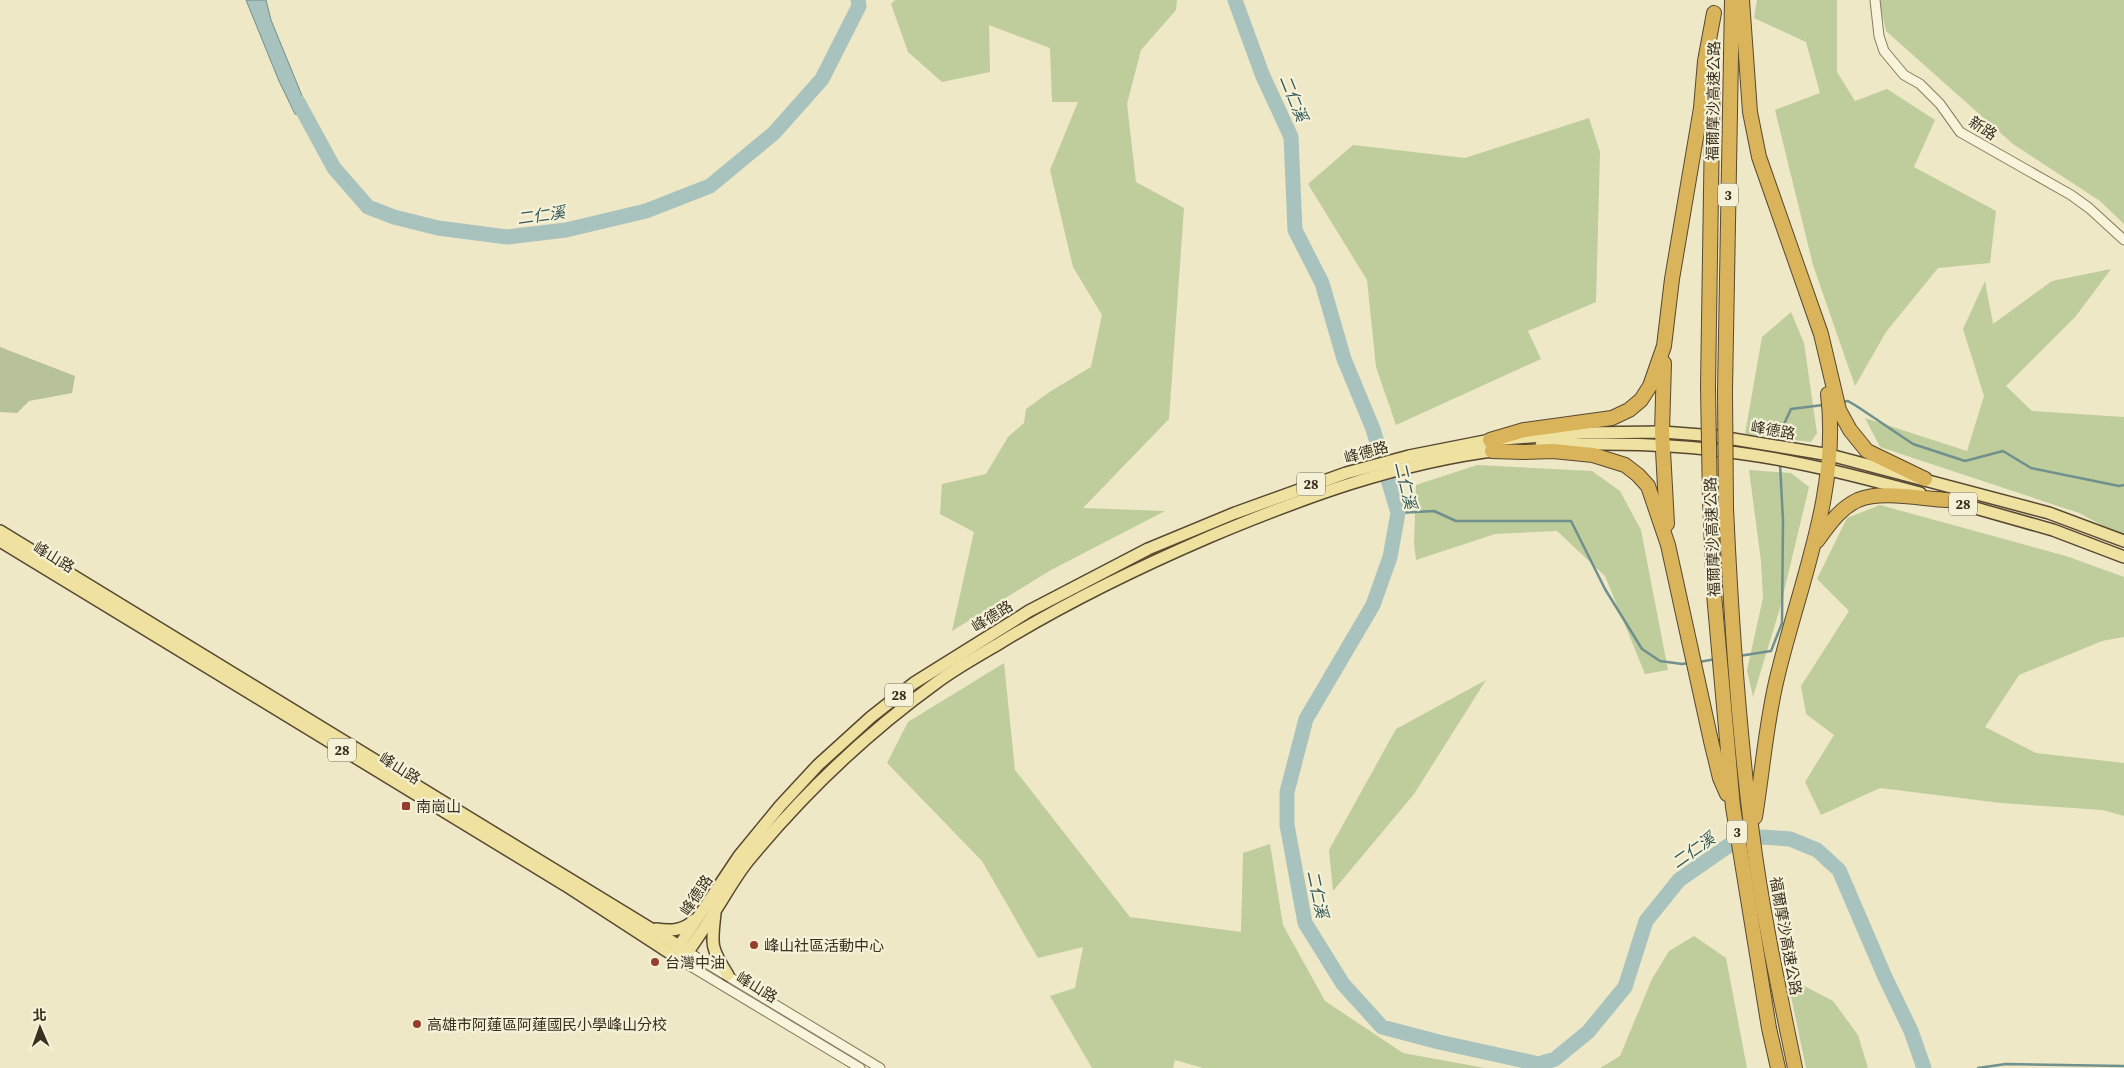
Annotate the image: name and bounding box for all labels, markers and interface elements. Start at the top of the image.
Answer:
street label: 福爾摩沙高速公路 [1701,41,1725,161]
water label: 二仁溪 [1275,72,1314,126]
street label: 新路 [1965,111,2001,145]
road number: 3 [1718,184,1738,206]
water label: 二仁溪 [516,200,568,229]
street label: 峰德路 [1749,416,1797,444]
street label: 峰德路 [1342,436,1390,468]
water label: 二仁溪 [1390,459,1423,513]
road number: 28 [1297,472,1325,496]
street label: 福爾摩沙高速公路 [1699,477,1725,597]
road number: 28 [1949,492,1977,516]
street label: 峰山路 [29,536,79,578]
street label: 峰德路 [967,595,1017,637]
road number: 28 [885,684,913,706]
road number: 28 [328,738,356,762]
street label: 峰山路 [375,747,425,789]
place label: 南崗山 [416,796,461,817]
marker: 南崗山 [400,800,412,812]
road number: 3 [1727,820,1747,844]
water label: 二仁溪 [1667,826,1721,873]
water label: 二仁溪 [1302,868,1334,922]
street label: 峰德路 [675,870,717,920]
street label: 福爾摩沙高速公路 [1765,875,1807,997]
place label: 峰山社區活動中心 [764,935,884,956]
marker: 峰山社區活動中心 [748,939,760,951]
place label: 台灣中油 [665,952,725,973]
marker: 台灣中油 [649,956,661,968]
street label: 峰山路 [732,966,782,1008]
north arrow [15,1003,65,1053]
text: 北 [32,1005,47,1025]
place label: 高雄市阿蓮區阿蓮國民小學峰山分校 [427,1014,667,1035]
marker: 高雄市阿蓮區阿蓮國民小學峰山分校 [411,1018,423,1030]

